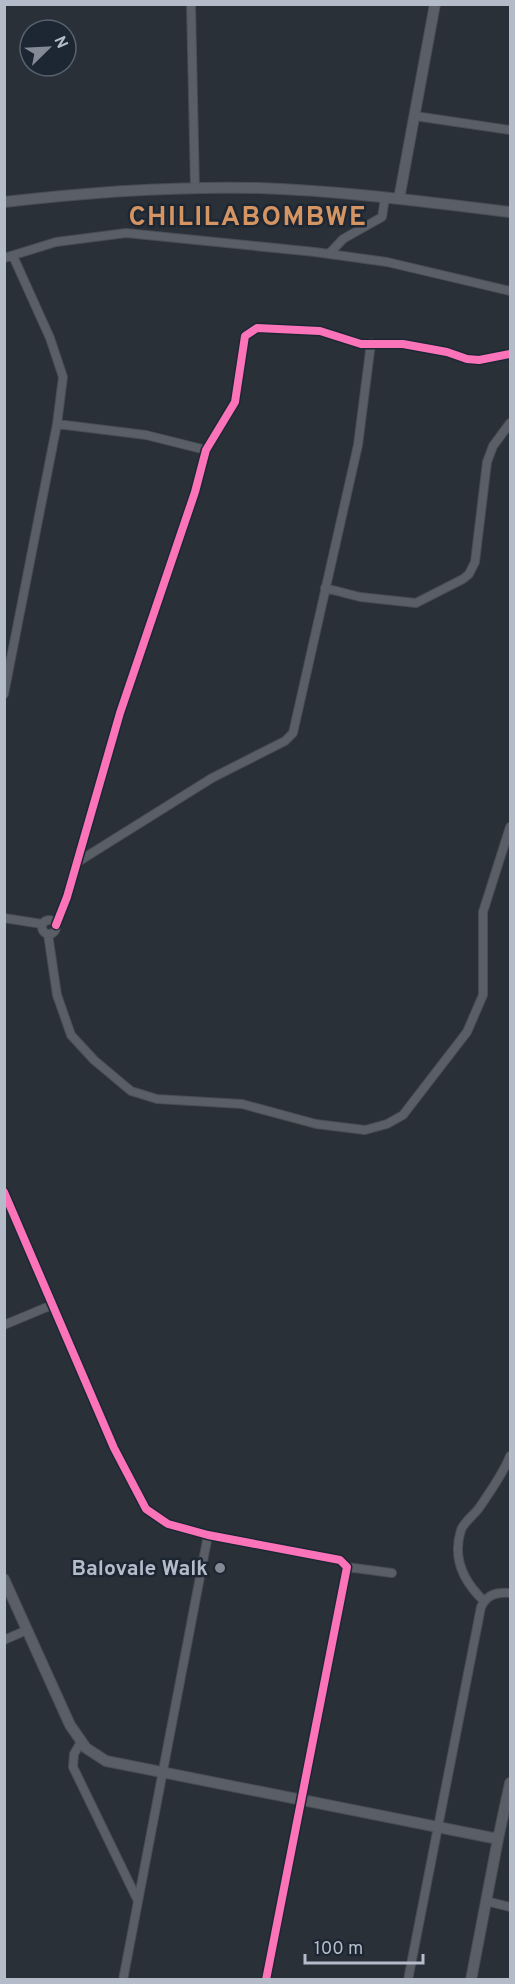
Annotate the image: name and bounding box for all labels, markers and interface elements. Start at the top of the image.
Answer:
north arrow [18,18,78,78]
text: N [48,33,71,52]
district label: CHILILABOMBWE [129,201,367,235]
place label: Balovale Walk [71,1556,208,1583]
marker: Balovale Walk [213,1561,227,1575]
scale bar [305,1927,424,1965]
text: 100 m [314,1938,363,1961]

